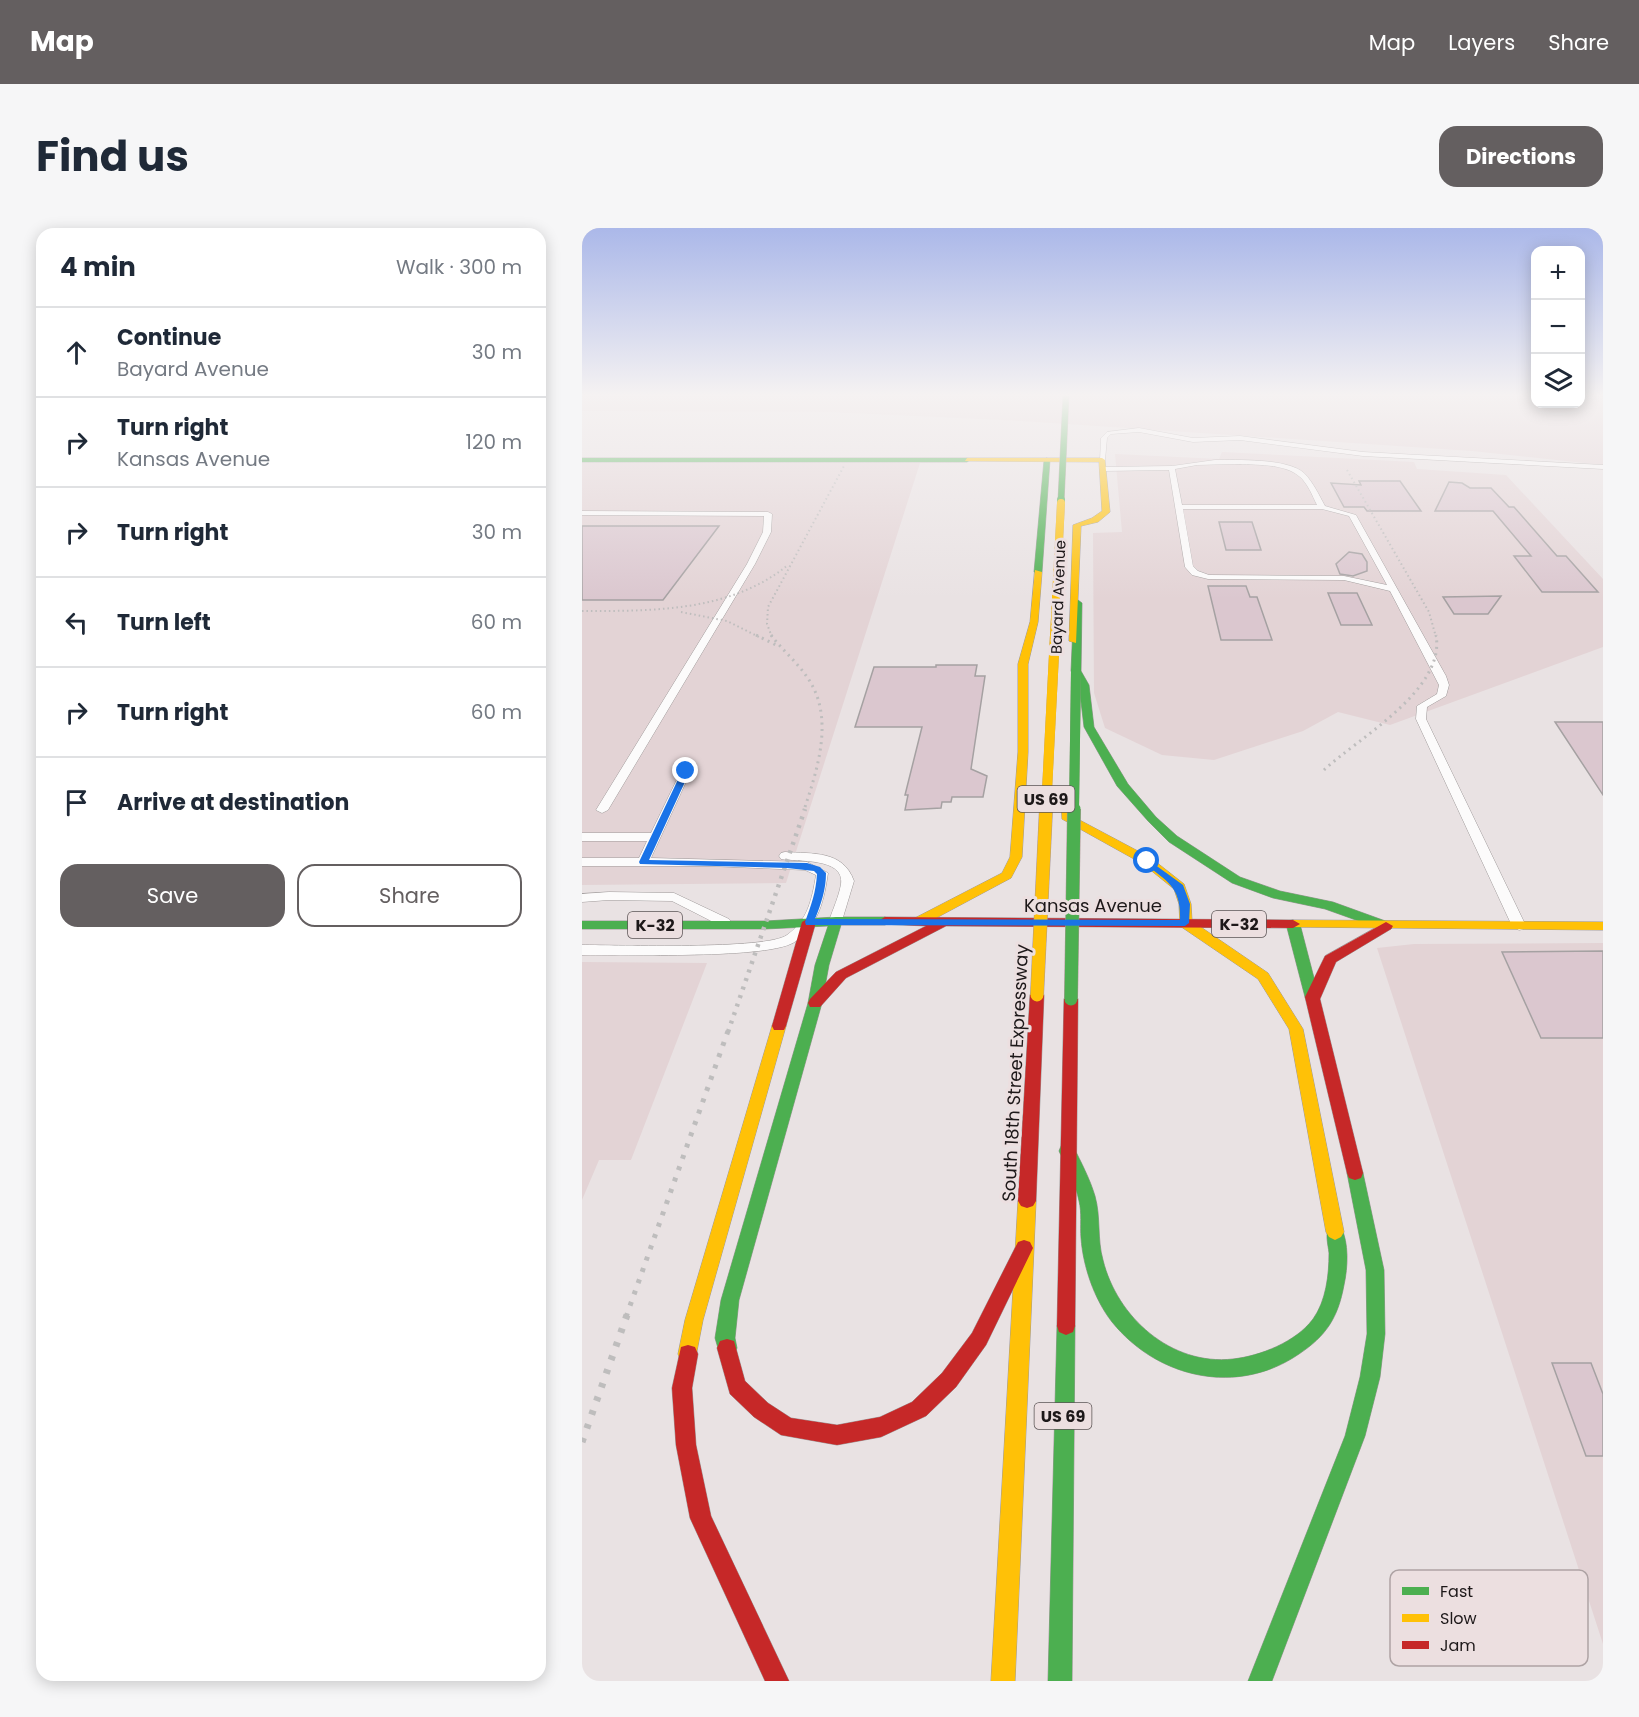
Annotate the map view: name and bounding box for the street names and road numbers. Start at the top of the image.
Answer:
street label: Bayard Avenue [1046,540,1070,654]
road number: US 69 [1018,786,1074,812]
street label: Kansas Avenue [1024,893,1162,918]
road number: K-32 [1212,911,1266,937]
road number: K-32 [628,912,682,938]
street label: South 18th Street Expressway [996,944,1034,1202]
road number: US 69 [1034,1403,1092,1429]

